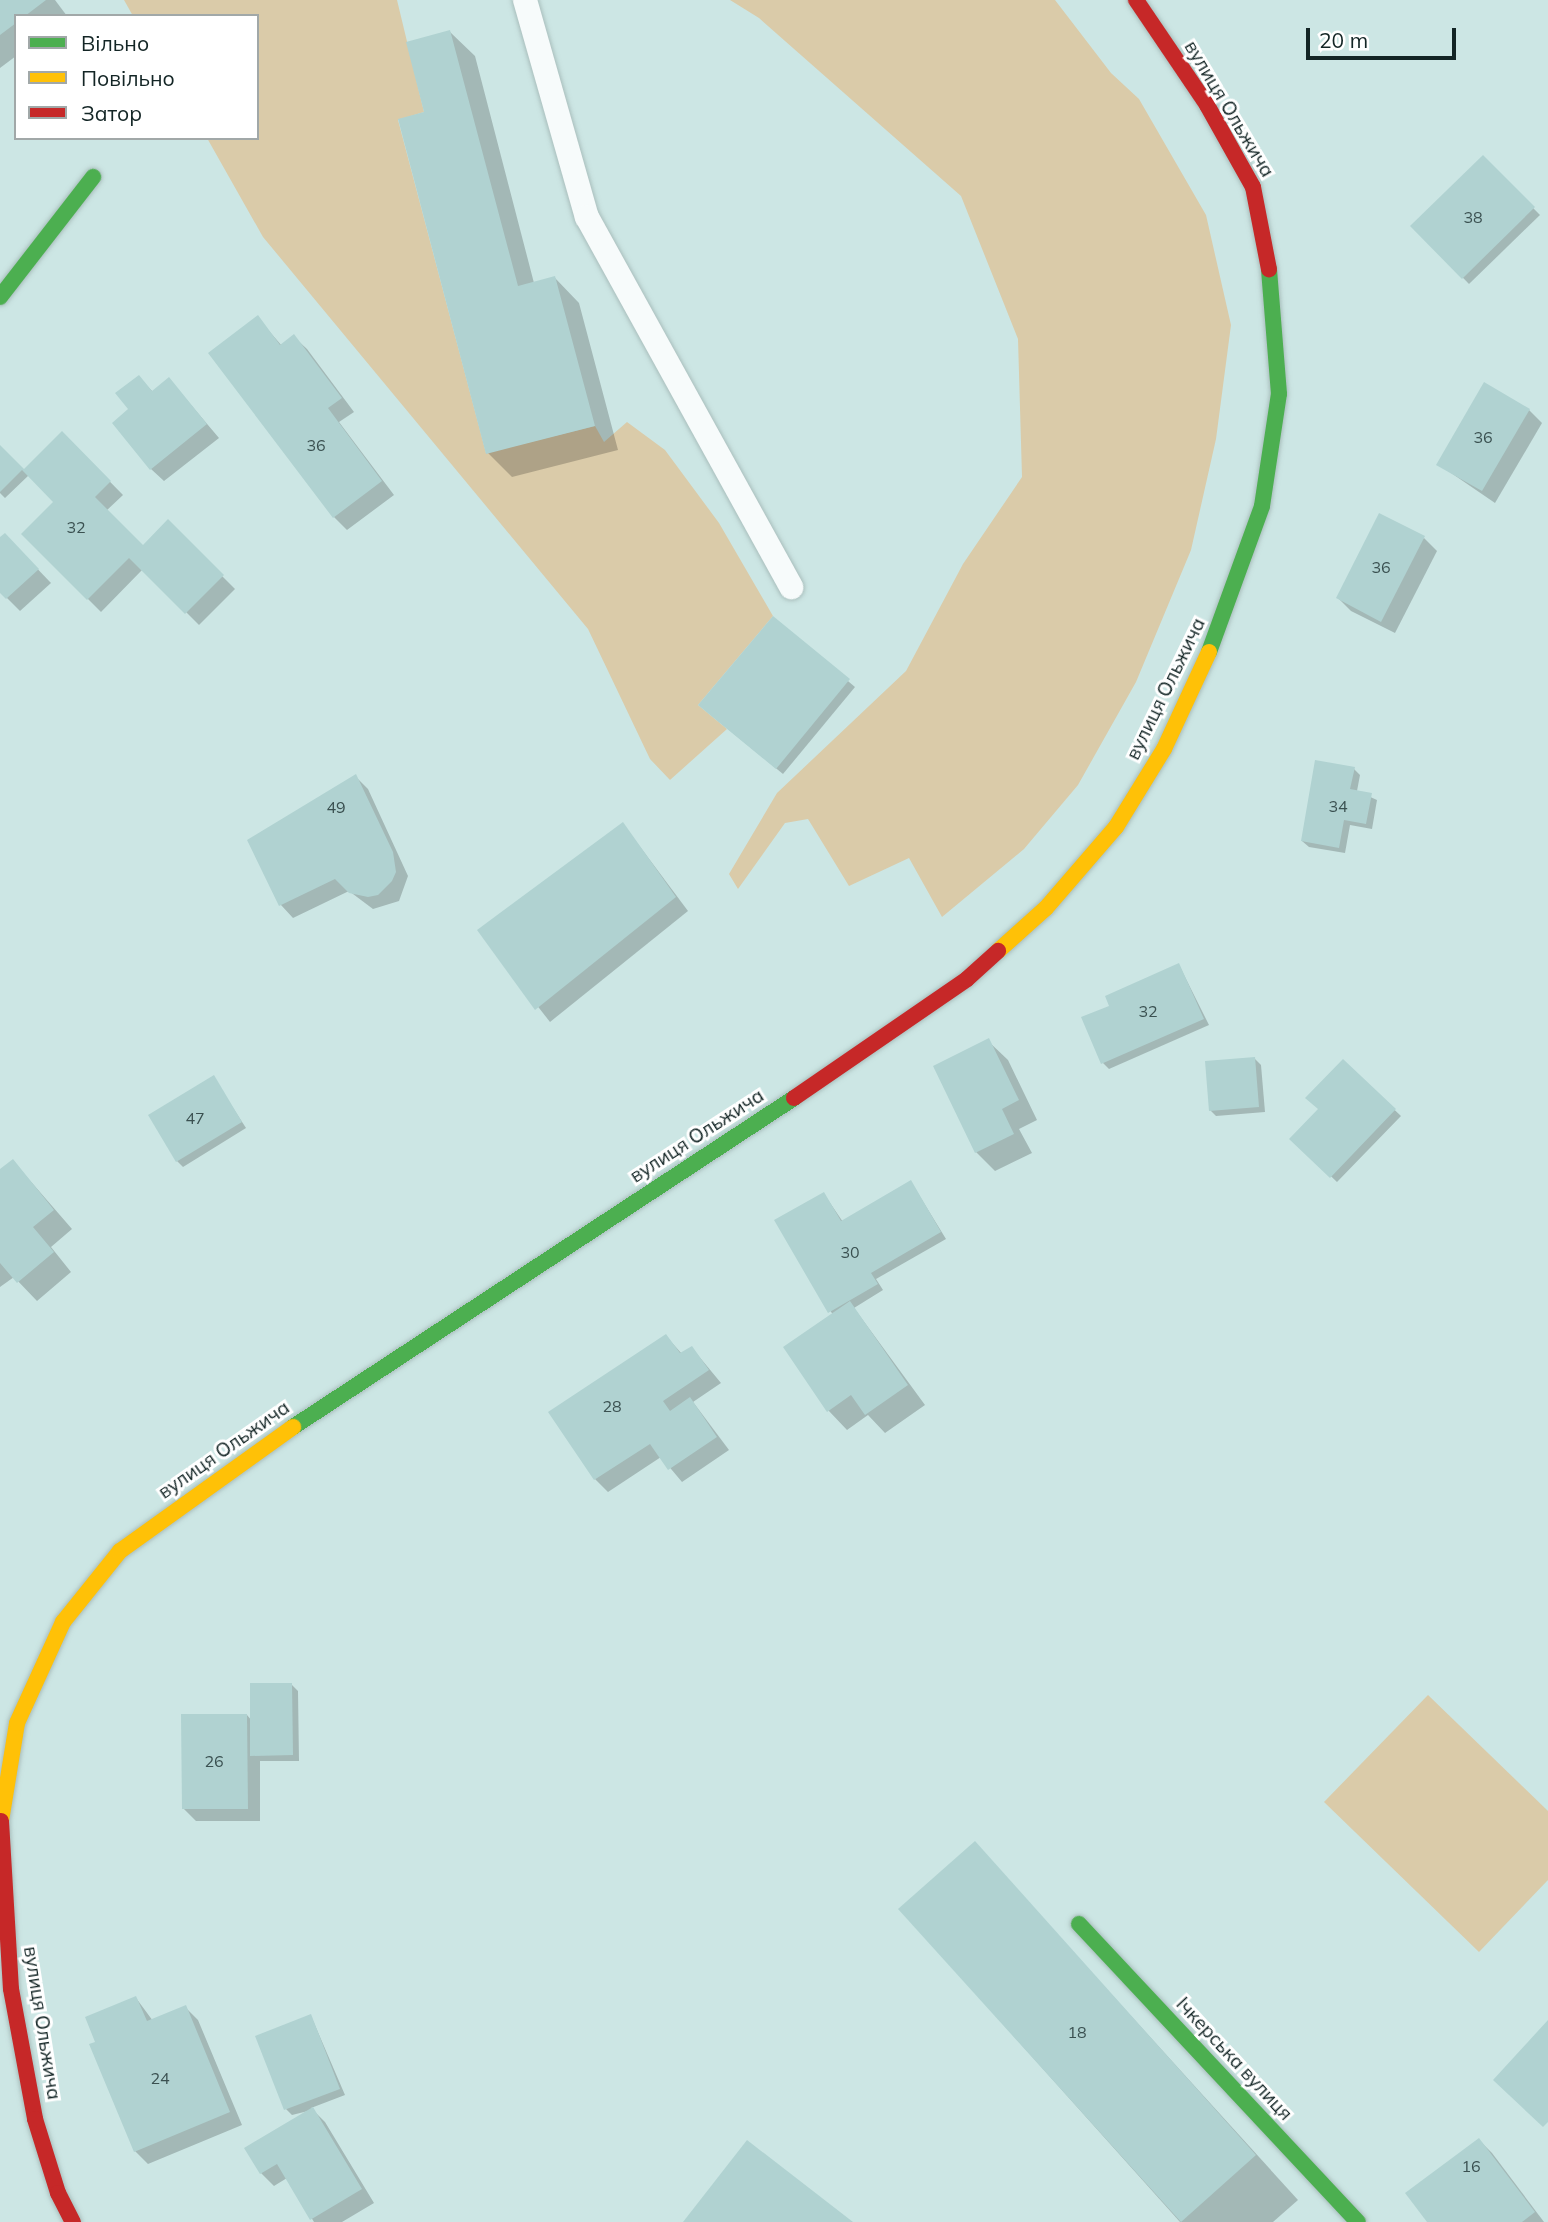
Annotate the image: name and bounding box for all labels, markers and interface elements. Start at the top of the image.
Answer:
legend [14,14,259,140]
scale bar [1310,14,1460,58]
text: 20 m [1319,27,1368,53]
text: Вільно [81,30,149,56]
street label: вулиця Ольжича [1179,37,1279,181]
text: Повільно [81,65,175,91]
text: Затор [81,100,142,126]
house number: 38 [1463,207,1483,227]
house number: 36 [1473,427,1493,447]
house number: 36 [306,435,326,455]
house number: 32 [66,517,86,537]
house number: 36 [1371,557,1391,577]
street label: вулиця Ольжича [1122,614,1210,764]
house number: 34 [1328,796,1348,816]
house number: 49 [326,797,346,817]
house number: 32 [1138,1001,1158,1021]
street label: вулиця Ольжича [626,1084,768,1188]
house number: 47 [185,1108,205,1128]
house number: 30 [840,1242,860,1262]
street label: вулиця Ольжича [154,1396,294,1504]
house number: 28 [602,1396,622,1416]
house number: 26 [204,1751,224,1771]
street label: вулиця Ольжича [19,1945,65,2101]
street label: Ічкерська вулиця [1171,1993,1297,2125]
house number: 18 [1067,2022,1087,2042]
house number: 24 [150,2068,170,2088]
house number: 16 [1461,2156,1481,2176]

